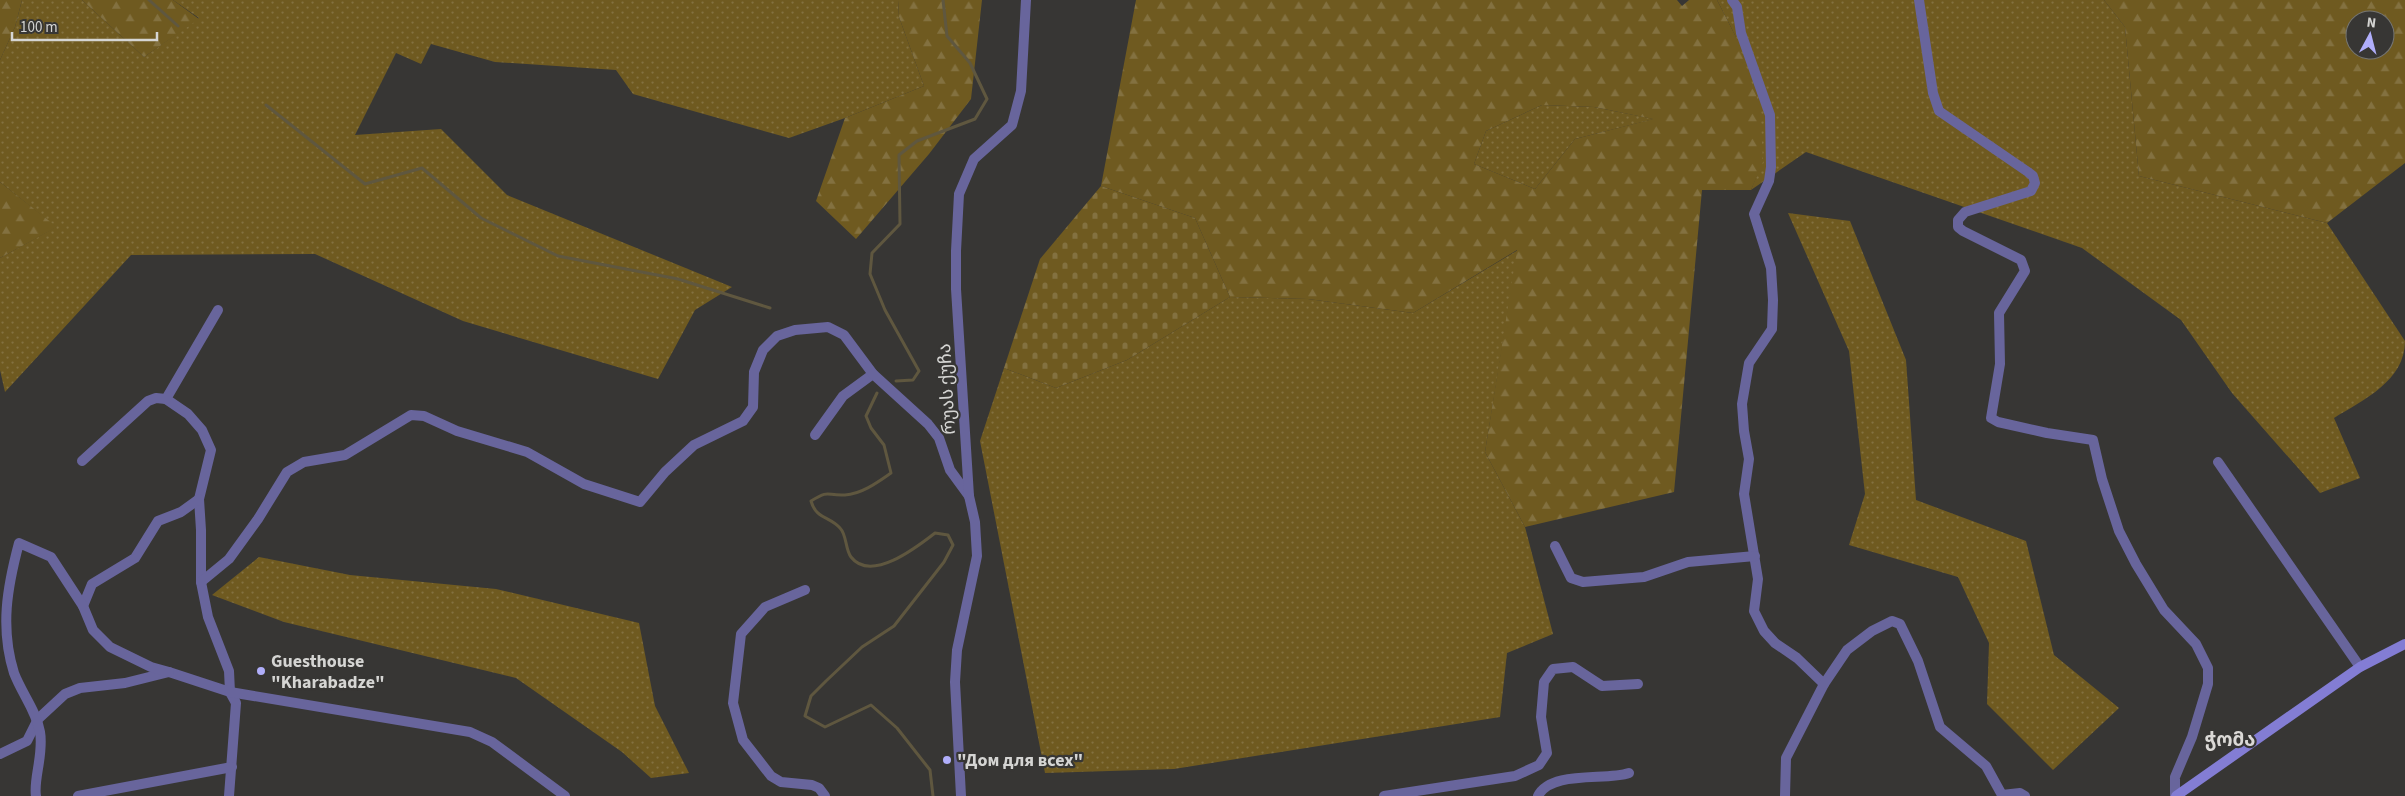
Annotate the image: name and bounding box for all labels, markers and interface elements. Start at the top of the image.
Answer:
scale bar [12,10,158,42]
north arrow [2345,10,2395,60]
text: N [2366,13,2377,34]
text: 100 m [20,17,58,38]
street label: რუას ქუჩა [932,343,962,435]
place label: Guesthouse "Kharabadze" [271,649,385,695]
marker: Guesthouse "Kharabadze" [255,665,267,677]
district label: ჭომა [2205,727,2255,754]
place label: "Дом для всех" [957,748,1083,773]
marker: "Дом для всех" [941,754,953,766]

